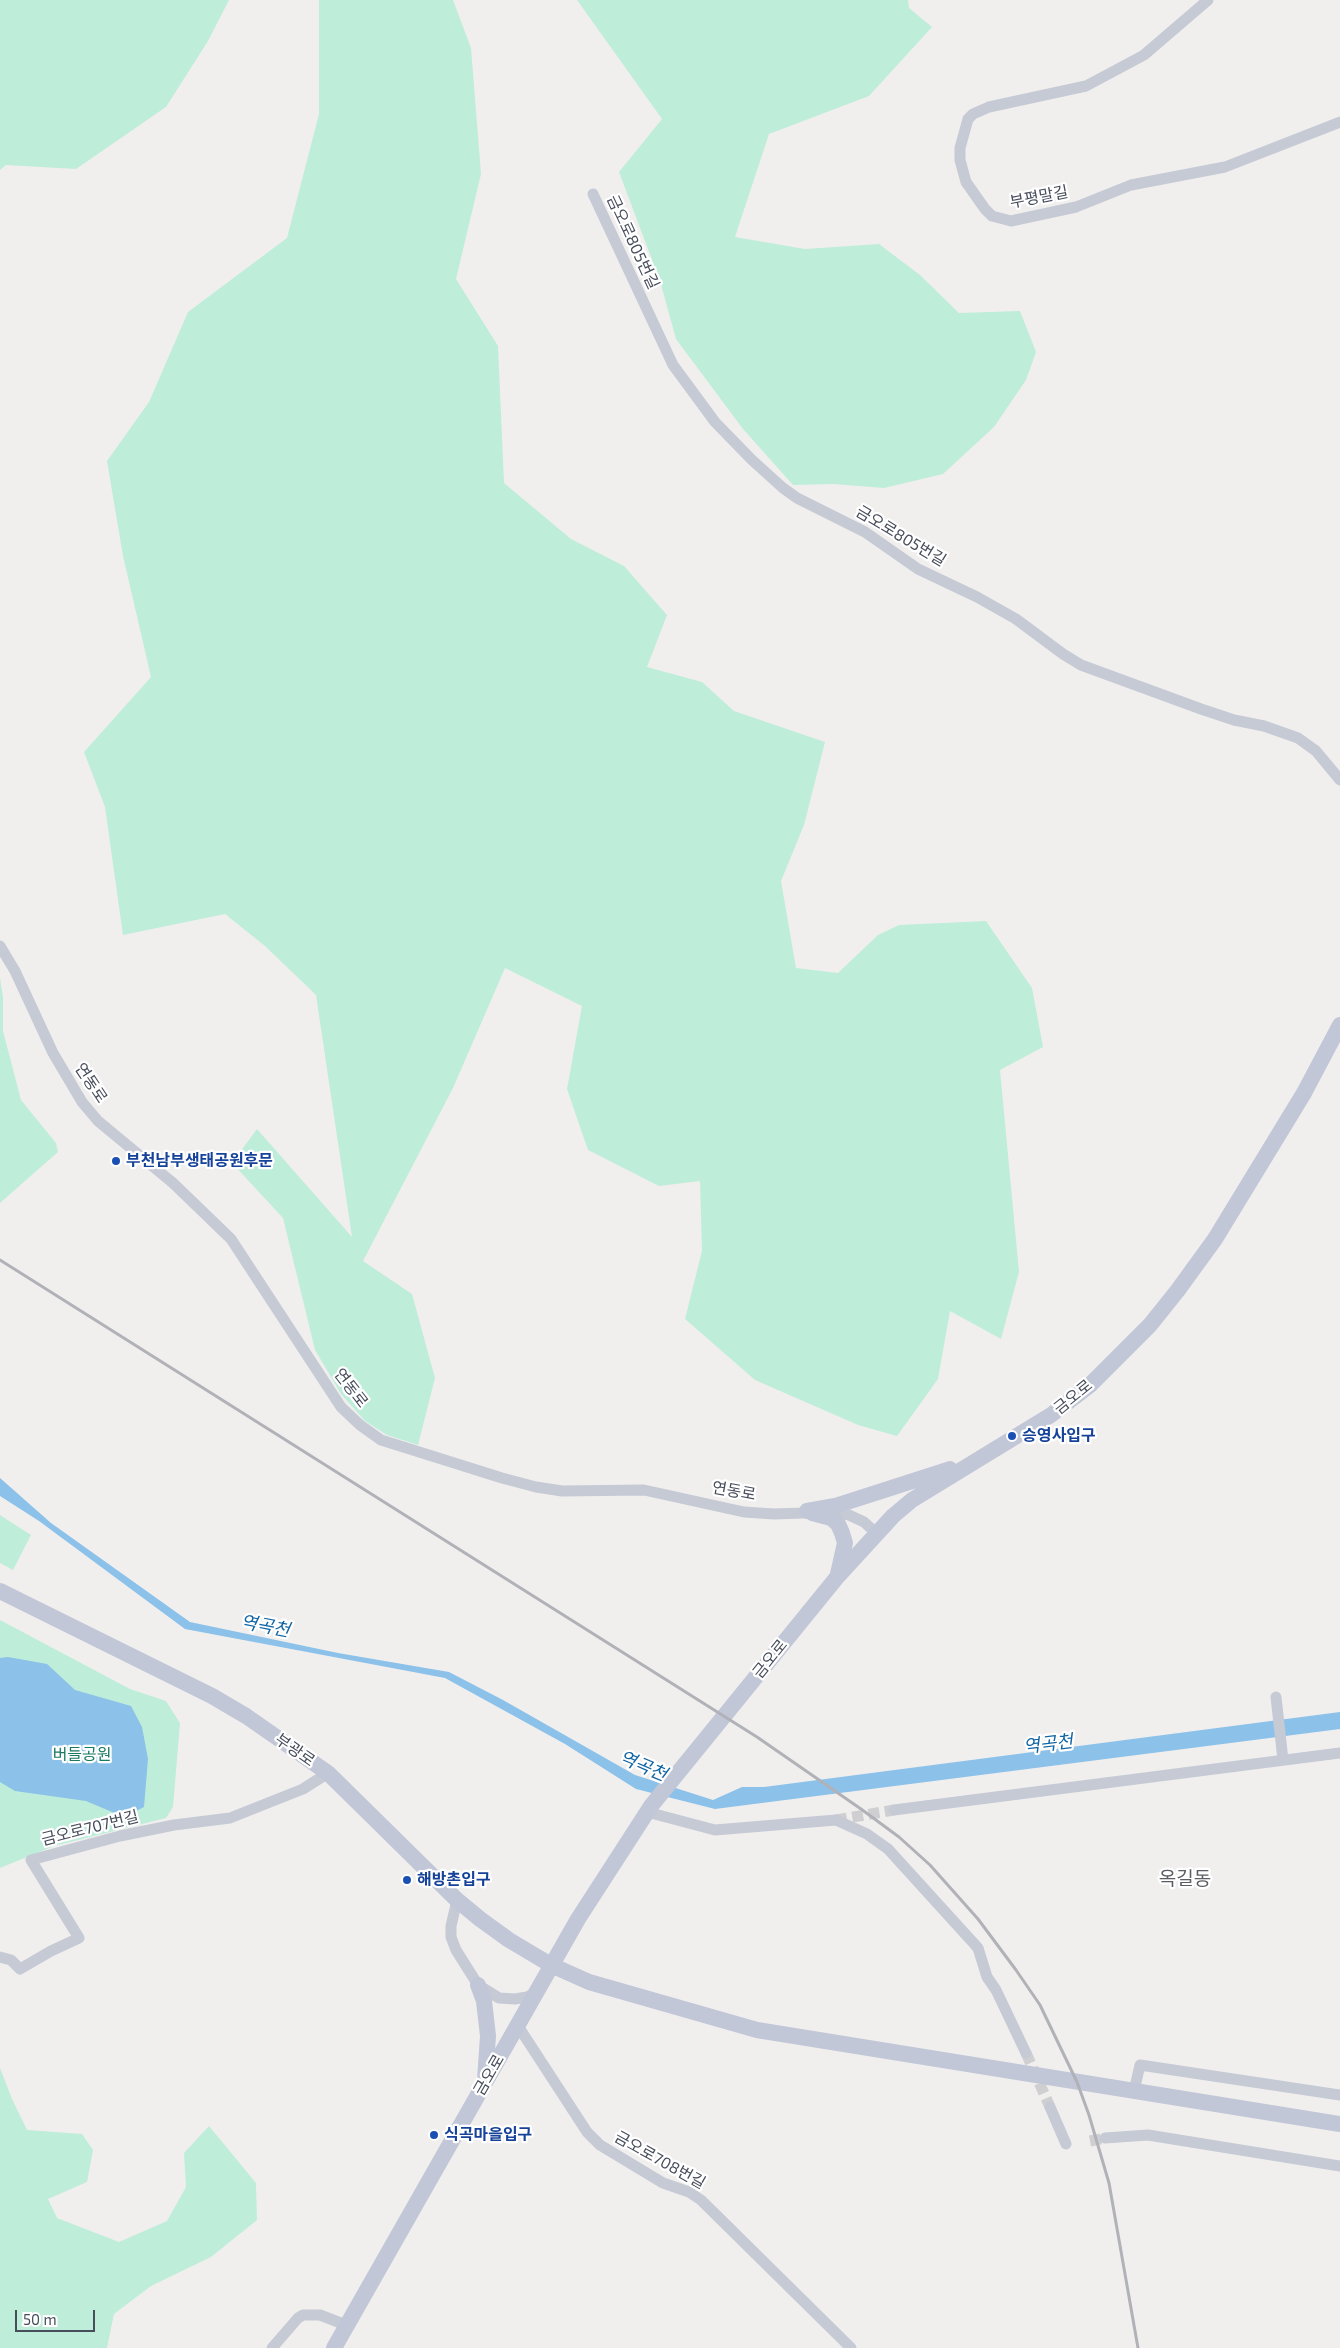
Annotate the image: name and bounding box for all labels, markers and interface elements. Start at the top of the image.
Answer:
street label: 부평말길 [1008,182,1070,212]
street label: 금오로805번길 [603,192,663,292]
street label: 금오로805번길 [853,502,949,570]
street label: 연동로 [71,1059,111,1107]
place label: 부천남부생태공원후문 [126,1151,273,1171]
marker: 부천남부생태공원후문 [110,1155,122,1167]
street label: 연동로 [330,1365,372,1411]
street label: 금오로 [1050,1376,1096,1418]
place label: 승영사입구 [1022,1426,1096,1446]
marker: 승영사입구 [1006,1430,1018,1442]
street label: 연동로 [711,1478,757,1504]
water label: 역곡천 [239,1611,291,1641]
street label: 금오로 [749,1636,791,1682]
street label: 부광로 [271,1729,319,1771]
water label: 역곡천 [1022,1730,1074,1758]
park label: 버들공원 [53,1745,111,1765]
water label: 역곡천 [616,1746,670,1786]
street label: 금오로707번길 [39,1807,141,1849]
district label: 옥길동 [1159,1868,1211,1890]
place label: 해방촌입구 [417,1870,491,1890]
marker: 해방촌입구 [401,1874,413,1886]
street label: 금오로 [470,2051,508,2099]
place label: 식곡마을입구 [444,2125,532,2145]
street label: 금오로708번길 [611,2127,709,2193]
marker: 식곡마을입구 [428,2129,440,2141]
scale bar [18,2300,98,2332]
text: 50 m [23,2310,57,2328]

